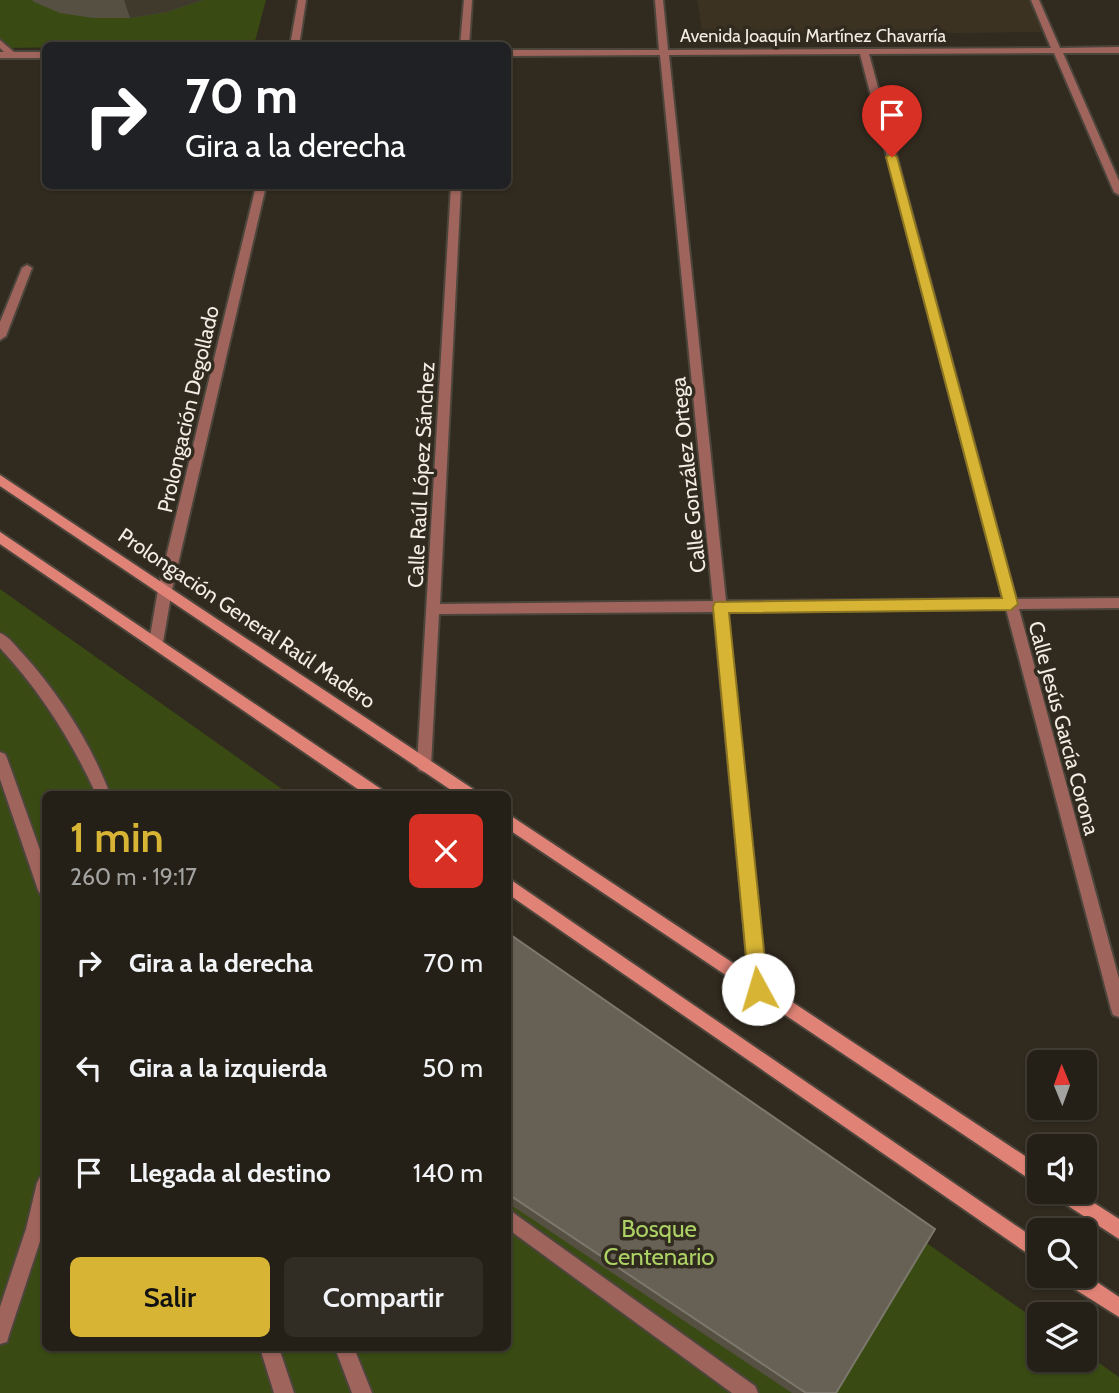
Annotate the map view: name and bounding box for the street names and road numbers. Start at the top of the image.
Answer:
street label: Avenida Joaquín Martínez Chavarría [680,25,946,47]
street label: Prolongación Degollado [152,303,224,515]
street label: Calle Raúl López Sánchez [403,361,439,589]
street label: Calle González Ortega [665,376,711,574]
street label: Prolongación General Raúl Madero [114,522,380,714]
street label: Calle Jesús García Corona [1023,618,1105,838]

